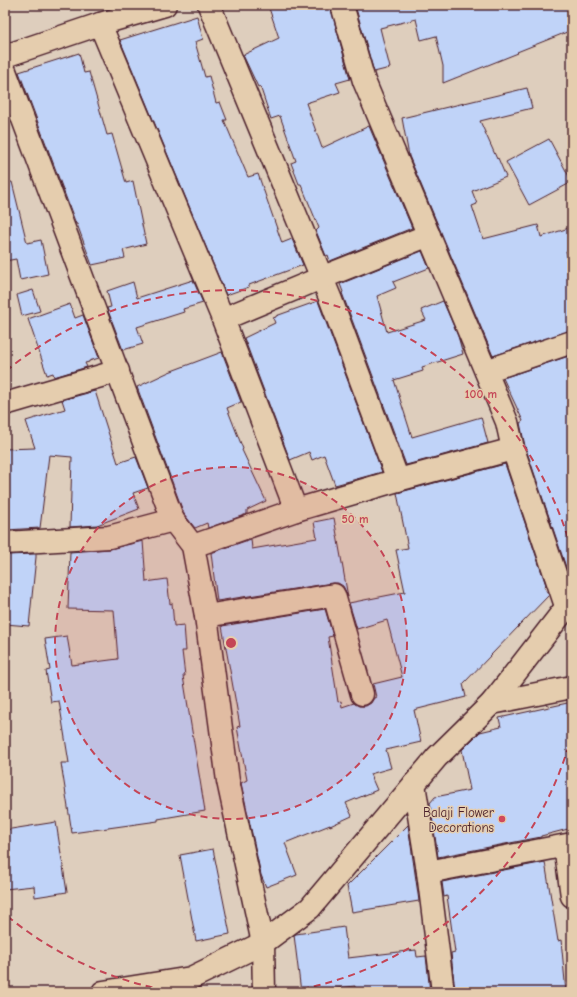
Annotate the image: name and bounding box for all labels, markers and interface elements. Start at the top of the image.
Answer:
text: 100 m [465,387,497,401]
text: 50 m [341,512,369,526]
centre of rings [224,636,238,650]
place label: Balaji Flower Decorations [423,805,495,835]
marker: Balaji Flower Decorations [497,814,507,824]

